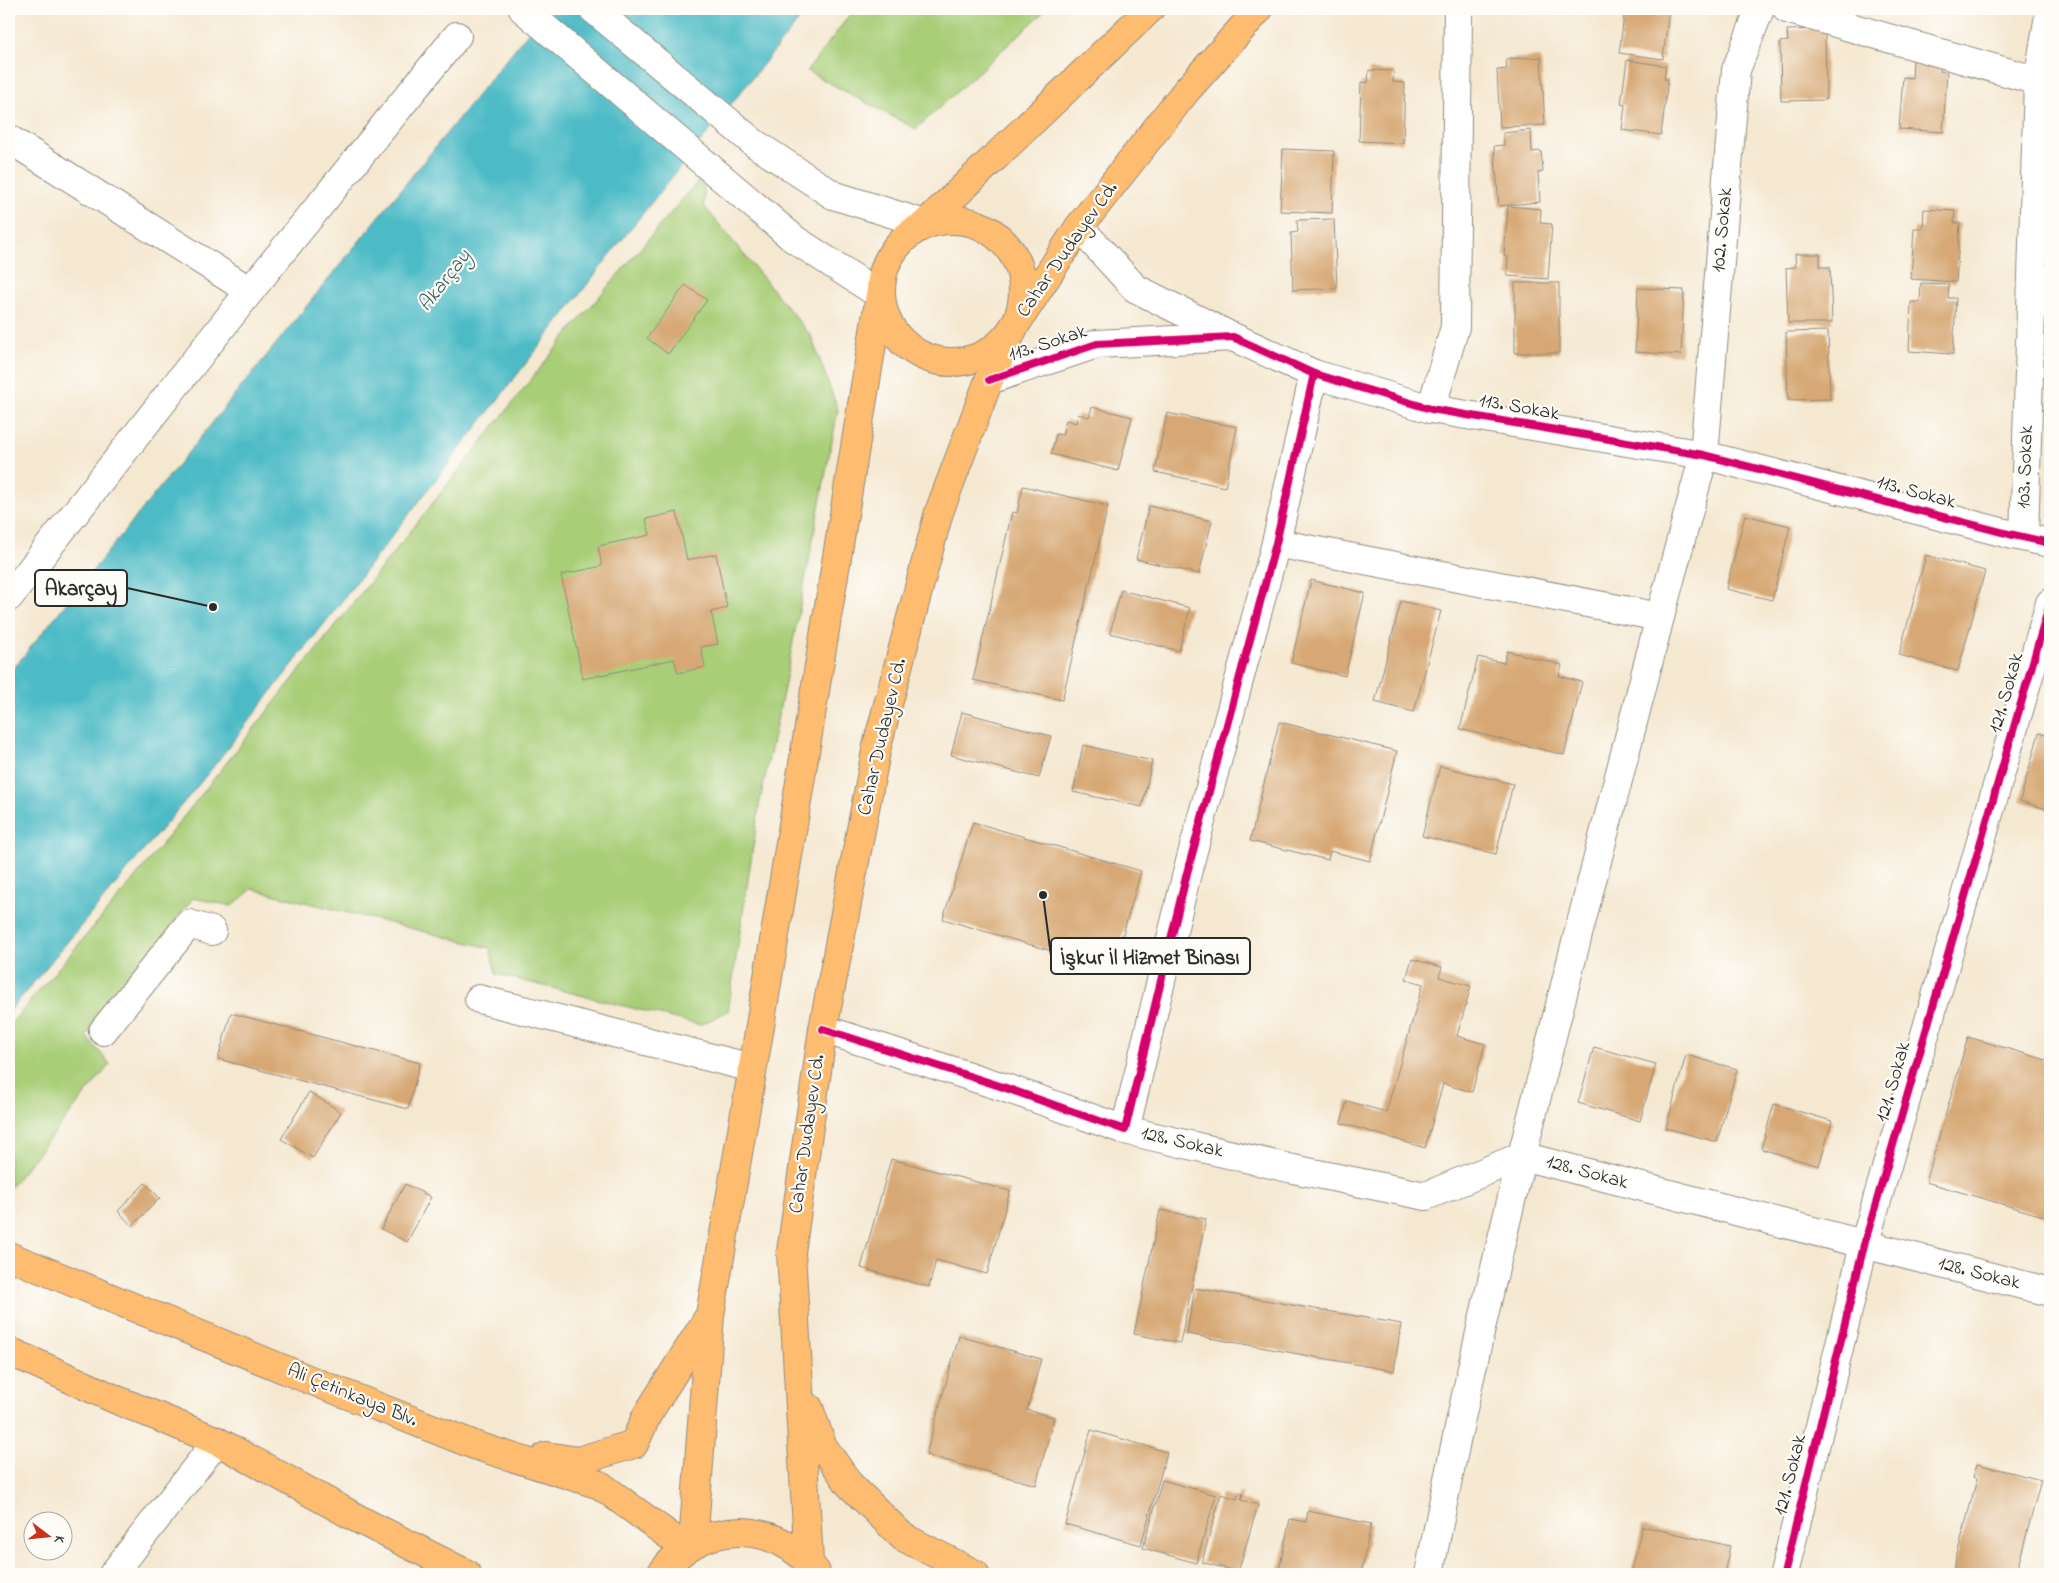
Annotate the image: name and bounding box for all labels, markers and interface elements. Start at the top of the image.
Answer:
street label: Cahar Dudayev Cd. [1010,176,1126,324]
street label: 102. Sokak [1705,186,1741,274]
water label: Akarçay [411,243,479,319]
street label: 113. Sokak [1005,318,1091,370]
street label: 113. Sokak [1477,387,1562,429]
street label: 103. Sokak [2010,425,2042,509]
street label: 113. Sokak [1873,469,1959,518]
callout: Akarçay [35,570,127,606]
text: Akarçay [45,575,117,607]
street label: 121. Sokak [1982,649,2032,737]
street label: Cahar Dudayev Cd. [851,656,915,818]
callout: İşkur İl Hizmet Binası [1051,938,1250,974]
text: İşkur İl Hizmet Binası [1060,944,1240,974]
street label: 121. Sokak [1869,1038,1919,1126]
street label: Cahar Dudayev Cd. [782,1053,834,1215]
street label: 128. Sokak [1138,1119,1226,1167]
street label: 128. Sokak [1543,1148,1631,1198]
street label: 128. Sokak [1935,1250,2023,1298]
street label: Ali Çetinkaya Blv. [282,1357,422,1435]
street label: 121. Sokak [1767,1431,1815,1519]
north arrow [22,1510,72,1560]
text: K [48,1533,70,1546]

